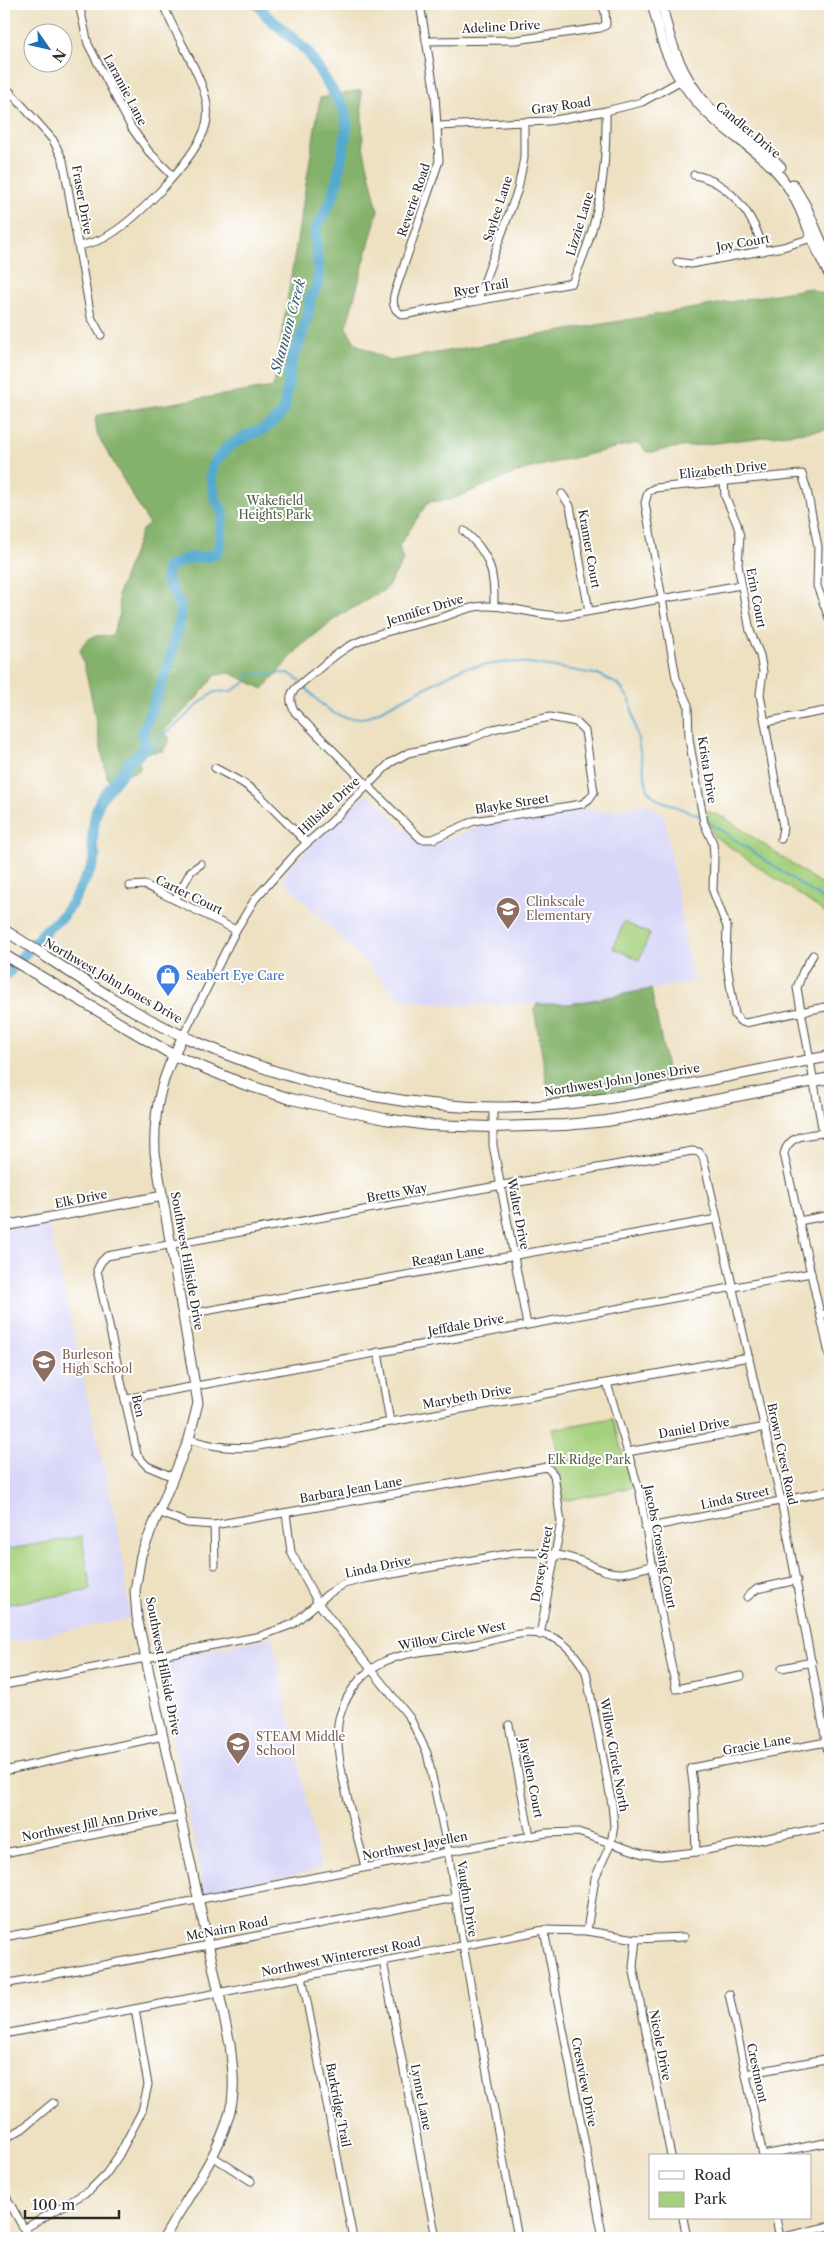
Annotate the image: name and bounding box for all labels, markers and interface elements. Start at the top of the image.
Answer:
street label: Adeline Drive [460,17,541,36]
north arrow [22,22,72,72]
text: N [48,45,70,65]
street label: Laramie Lane [100,52,151,128]
street label: Gray Road [530,94,592,117]
street label: Candler Drive [713,98,784,161]
street label: Reverie Road [394,161,433,238]
street label: Fraser Drive [69,164,96,236]
street label: Saylee Lane [480,174,515,244]
street label: Lizzie Lane [563,190,596,258]
street label: Joy Court [713,230,771,255]
street label: Ryer Trail [452,275,510,300]
water label: Shannon Creek [267,276,309,376]
street label: Elizabeth Drive [678,457,768,482]
park label: Wakefield Heights Park [239,493,313,522]
street label: Kramer Court [575,508,604,590]
street label: Erin Court [743,567,770,630]
street label: Jennifer Drive [383,591,465,629]
street label: Krista Drive [695,735,720,805]
street label: Hillside Drive [295,773,363,838]
street label: Blayke Street [474,790,551,817]
street label: Carter Court [153,872,226,918]
place label: Clinkscale Elementary [526,894,593,923]
school or university icon: Clinkscale Elementary [495,896,521,930]
street label: Northwest John Jones Drive [41,935,185,1027]
shop icon: Seabert Eye Care [155,963,181,997]
place label: Seabert Eye Care [186,968,285,983]
street label: Northwest John Jones Drive [543,1060,701,1099]
street label: Walter Drive [504,1176,533,1251]
street label: Bretts Way [365,1180,429,1205]
street label: Elk Drive [53,1186,109,1211]
street label: Southwest Hillside Drive [168,1190,207,1332]
street label: Reagan Lane [410,1242,486,1269]
street label: Jeffdale Drive [425,1310,506,1339]
place label: Burleson High School [62,1347,133,1376]
school or university icon: Burleson High School [31,1349,57,1383]
street label: Marybeth Drive [421,1381,513,1412]
street label: Ben [129,1393,148,1419]
street label: Brown Crest Road [764,1401,801,1507]
street label: Daniel Drive [657,1414,731,1441]
park label: Elk Ridge Park [547,1452,632,1467]
street label: Barbara Jean Lane [298,1473,404,1506]
street label: Jacobs Crossing Court [641,1482,680,1611]
street label: Linda Street [699,1483,771,1512]
street label: Dorsey Street [527,1524,556,1603]
street label: Linda Drive [344,1552,412,1581]
street label: Southwest Hillside Drive [143,1595,184,1737]
street label: Willow Circle West [396,1618,508,1653]
street label: Willow Circle North [597,1696,632,1813]
place label: STEAM Middle School [256,1729,346,1758]
school or university icon: STEAM Middle School [225,1731,251,1765]
street label: Gracie Lane [721,1731,793,1758]
street label: Jayellen Court [516,1735,547,1820]
street label: Northwest Jill Ann Drive [21,1803,160,1844]
street label: Northwest Jayellen [361,1828,469,1863]
street label: Vaughn Drive [454,1859,481,1938]
street label: McNairn Road [185,1913,270,1944]
street label: Northwest Wintercrest Road [260,1934,423,1979]
street label: Nicole Drive [646,2008,675,2082]
street label: Crestview Drive [568,2036,601,2128]
street label: Crestmont [744,2042,771,2105]
street label: Barkridge Trail [323,2062,354,2149]
street label: Lynne Lane [408,2062,435,2132]
legend [649,2154,812,2220]
text: Road [694,2165,731,2184]
scale bar [25,2187,119,2219]
text: Park [694,2189,728,2208]
text: 100 m [32,2195,75,2214]

